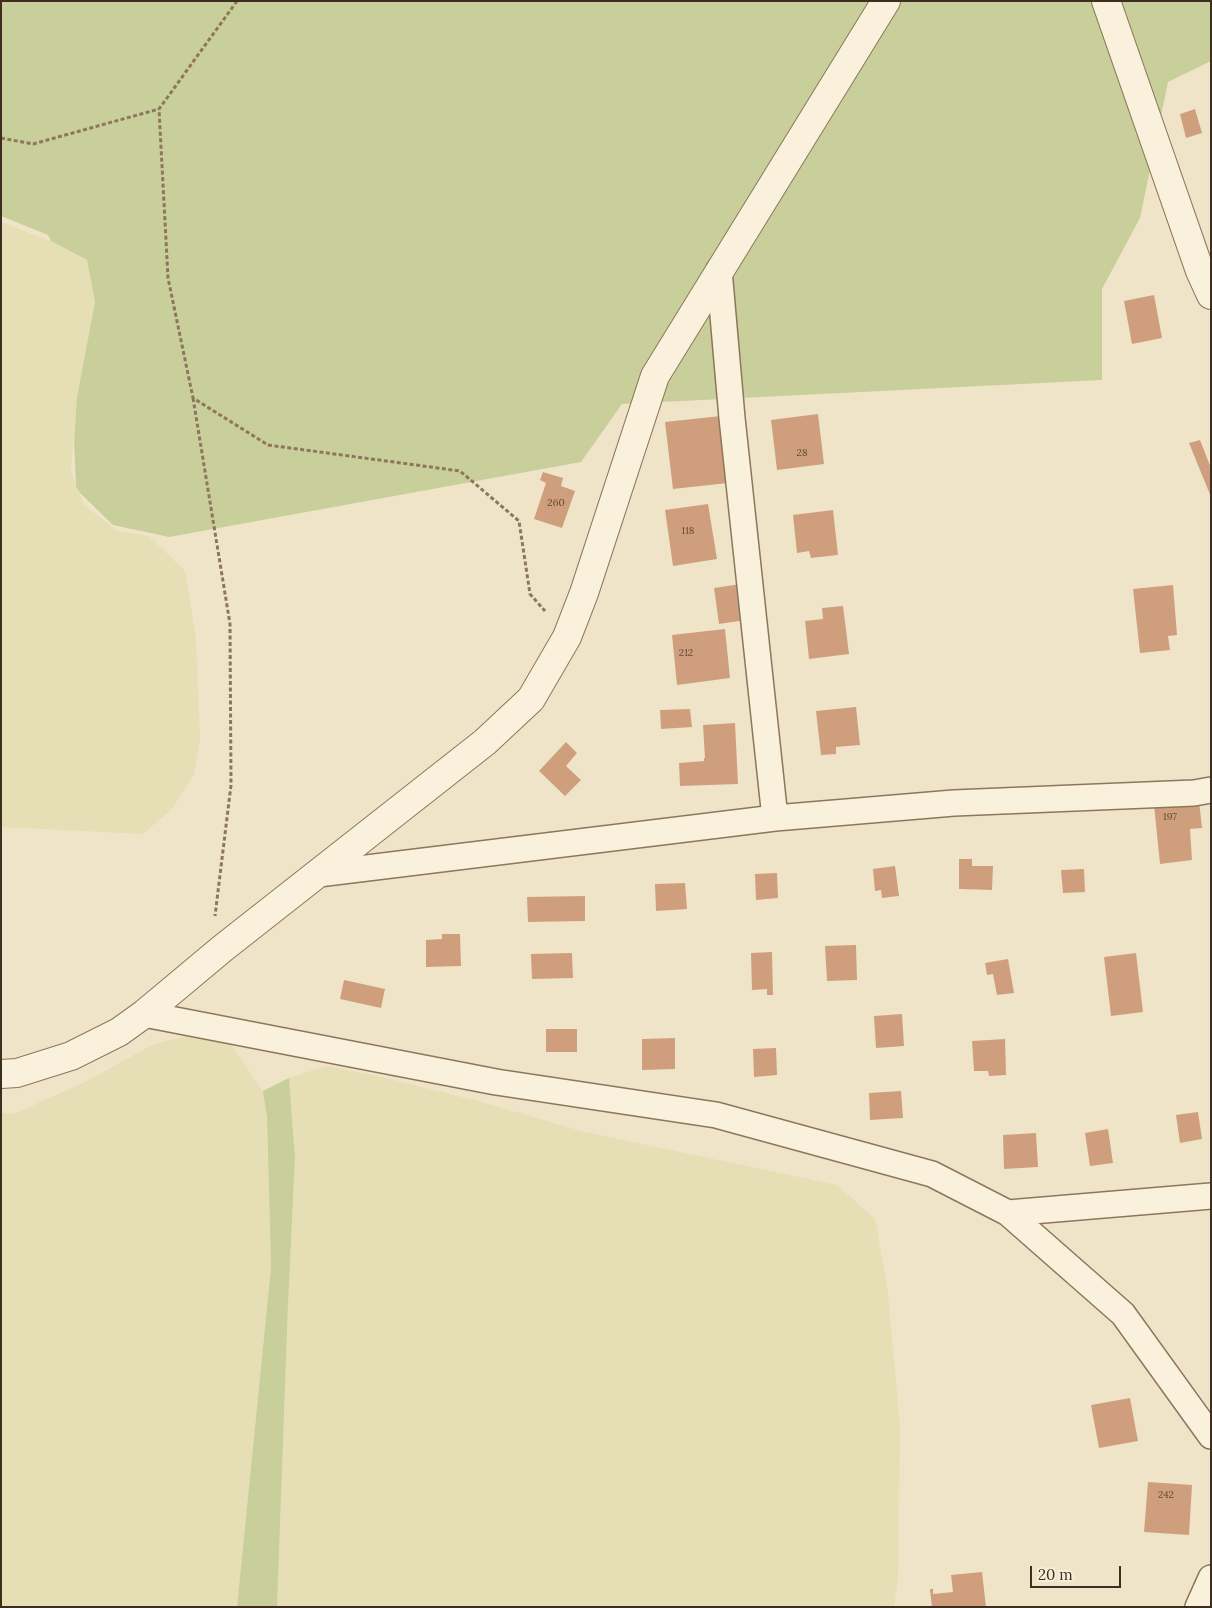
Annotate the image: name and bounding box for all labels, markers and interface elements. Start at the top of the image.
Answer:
house number: 28 [797,447,807,459]
house number: 260 [547,497,565,509]
house number: 118 [682,525,694,537]
house number: 212 [679,647,693,659]
house number: 197 [1163,811,1177,823]
house number: 242 [1158,1489,1174,1501]
scale bar [1032,1556,1123,1588]
text: 20 m [1038,1565,1073,1584]

